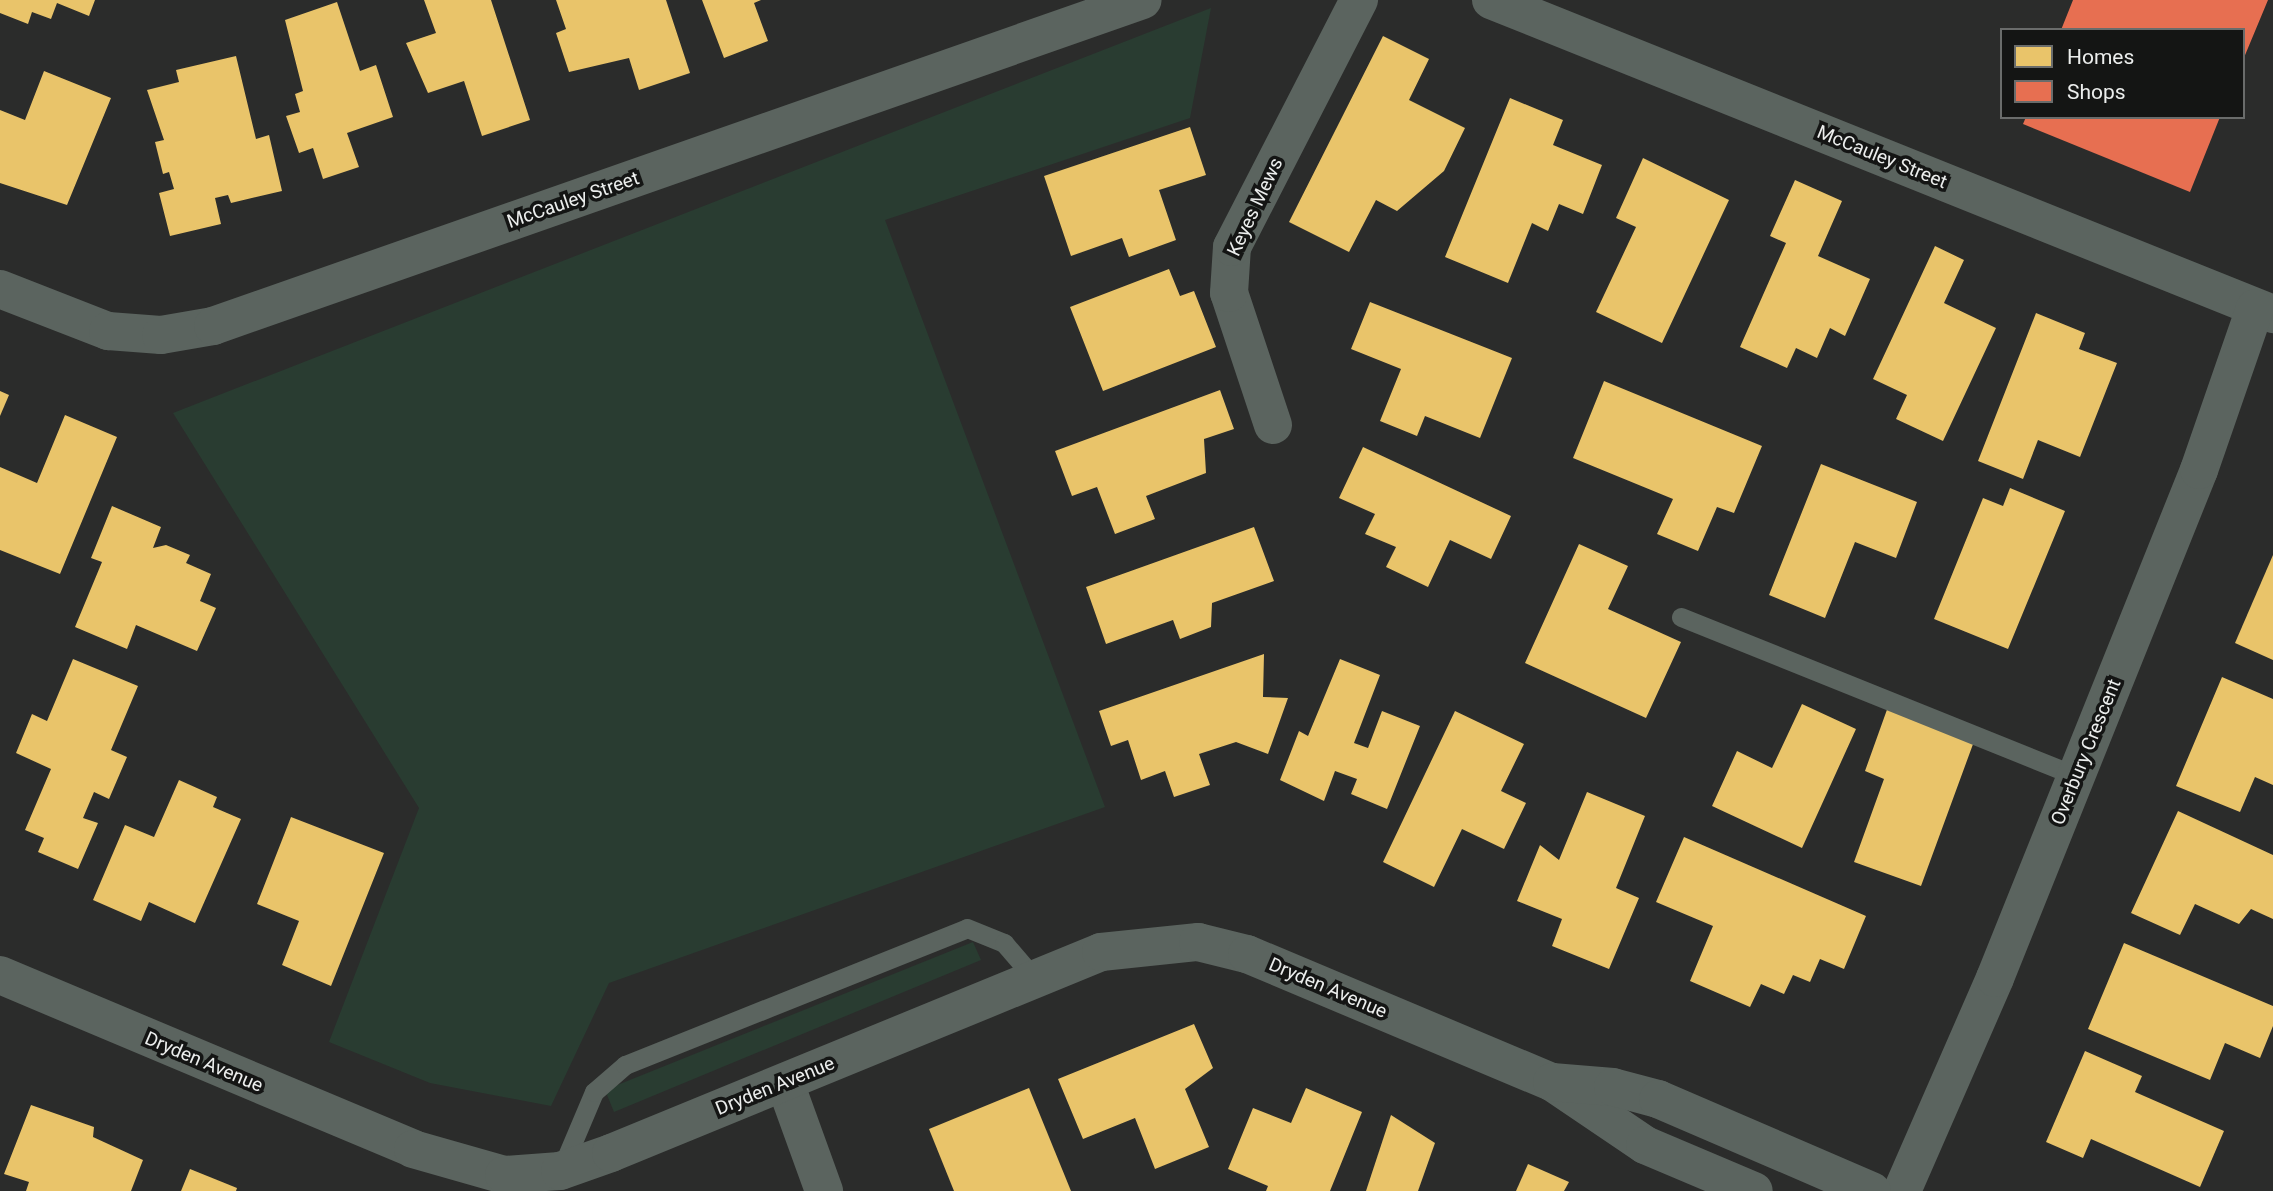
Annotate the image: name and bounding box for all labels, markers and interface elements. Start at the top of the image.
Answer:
legend [2000,28,2245,119]
text: Homes [2067,45,2134,69]
text: Shops [2067,80,2126,104]
street label: McCauley Street [1814,121,1950,193]
street label: Keyes Mews [1222,154,1288,260]
street label: McCauley Street [504,167,642,233]
street label: Overbury Crescent [2046,676,2126,828]
street label: Dryden Avenue [1266,953,1390,1023]
street label: Dryden Avenue [142,1027,266,1097]
street label: Dryden Avenue [712,1052,838,1120]

